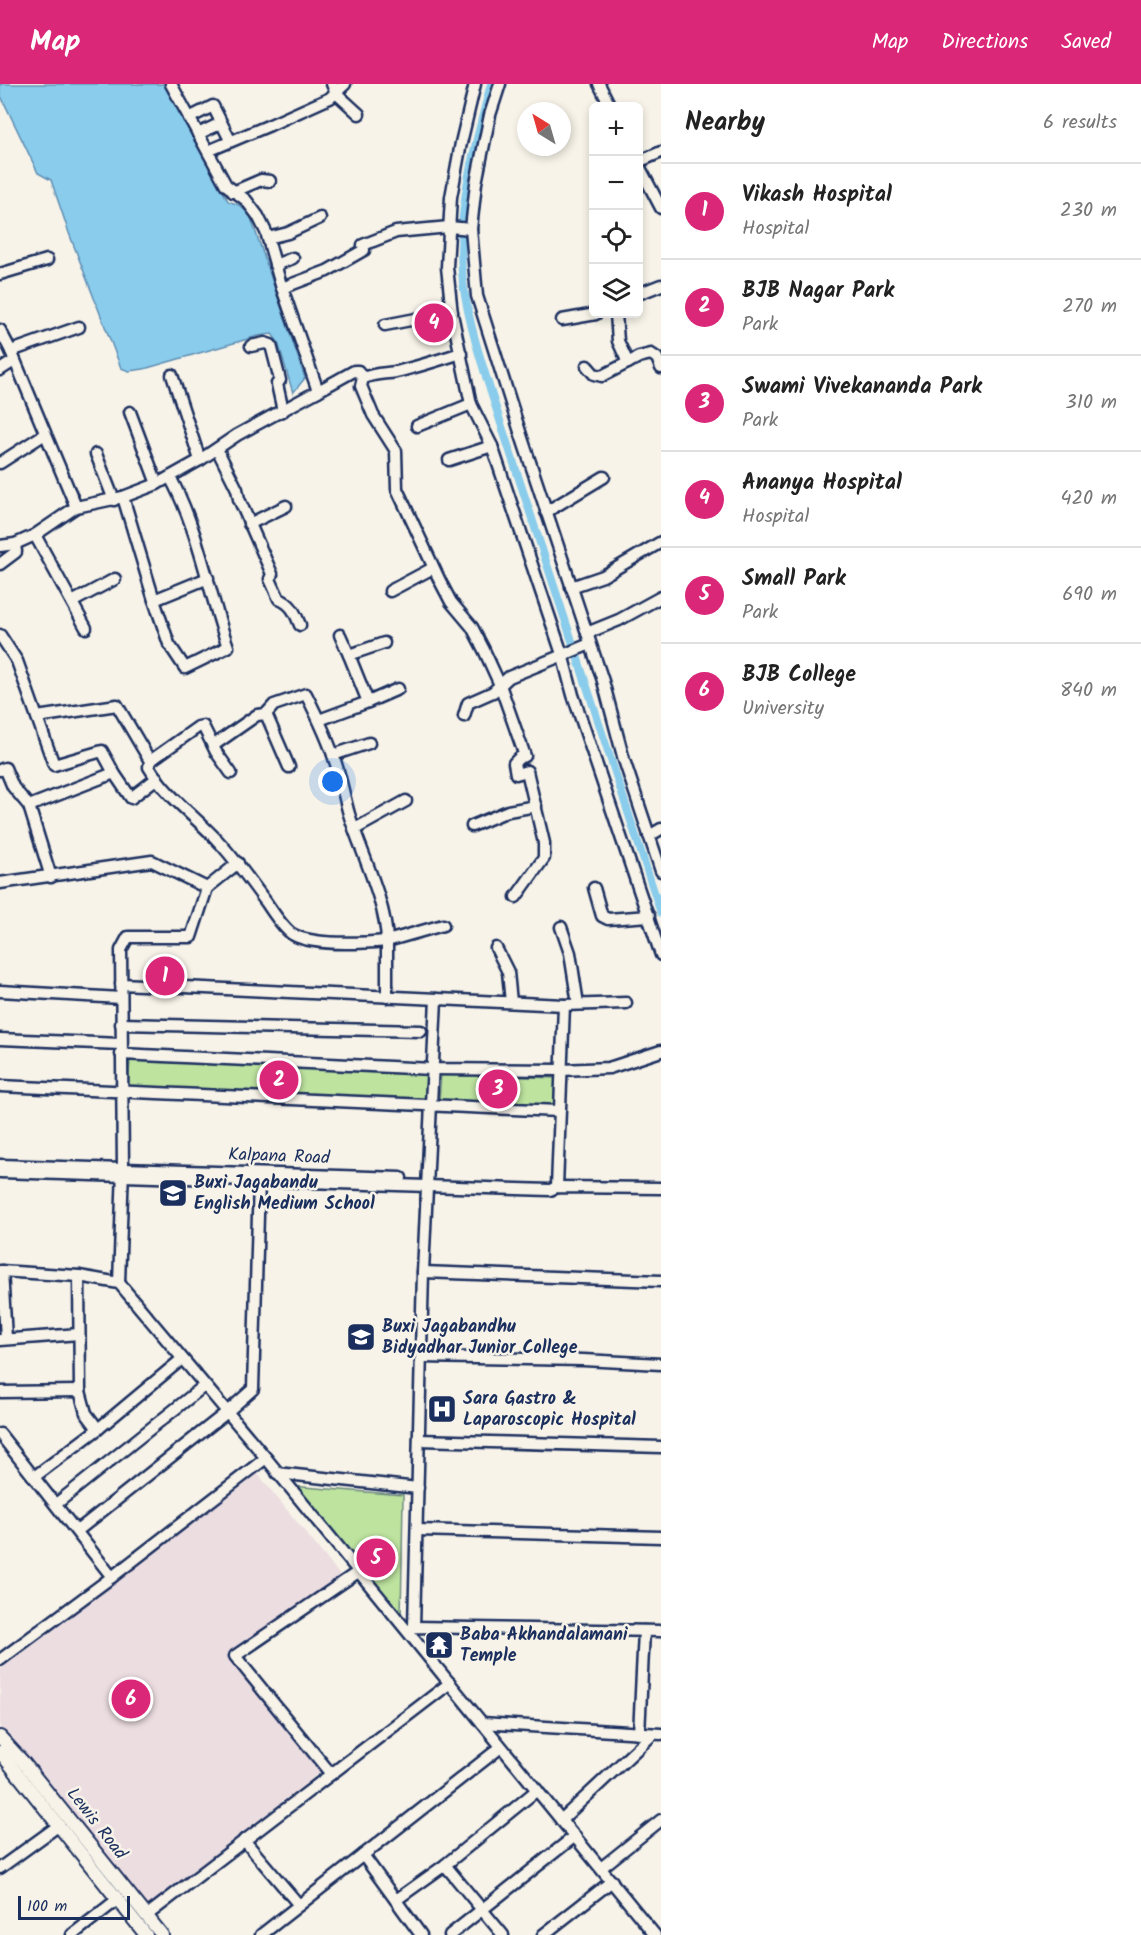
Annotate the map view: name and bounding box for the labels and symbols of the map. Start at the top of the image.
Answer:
north arrow [517,102,571,156]
pin: 4 [414,300,454,346]
your location [318,767,347,796]
pin: 1 [146,954,184,998]
pin: 2 [260,1058,298,1102]
pin: 3 [478,1066,518,1112]
street label: Kalpana Road [228,1141,331,1173]
place label: Buxi Jagabandu English Medium School [194,1169,375,1219]
school or university icon: Buxi Jagabandu English Medium School [157,1177,189,1209]
place label: Buxi Jagabandhu Bidyadhar Junior College [382,1313,578,1363]
school or university icon: Buxi Jagabandhu Bidyadhar Junior College [345,1321,377,1353]
place label: Sara Gastro & Laparoscopic Hospital [463,1385,636,1435]
hospital icon: Sara Gastro & Laparoscopic Hospital [426,1393,458,1425]
pin: 5 [356,1536,395,1580]
place label: Baba Akhandalamani Temple [460,1621,628,1671]
temple icon: Baba Akhandalamani Temple [423,1629,455,1661]
pin: 6 [112,1676,150,1722]
street label: Lewis Road [58,1781,134,1867]
scale bar [18,1893,130,1920]

